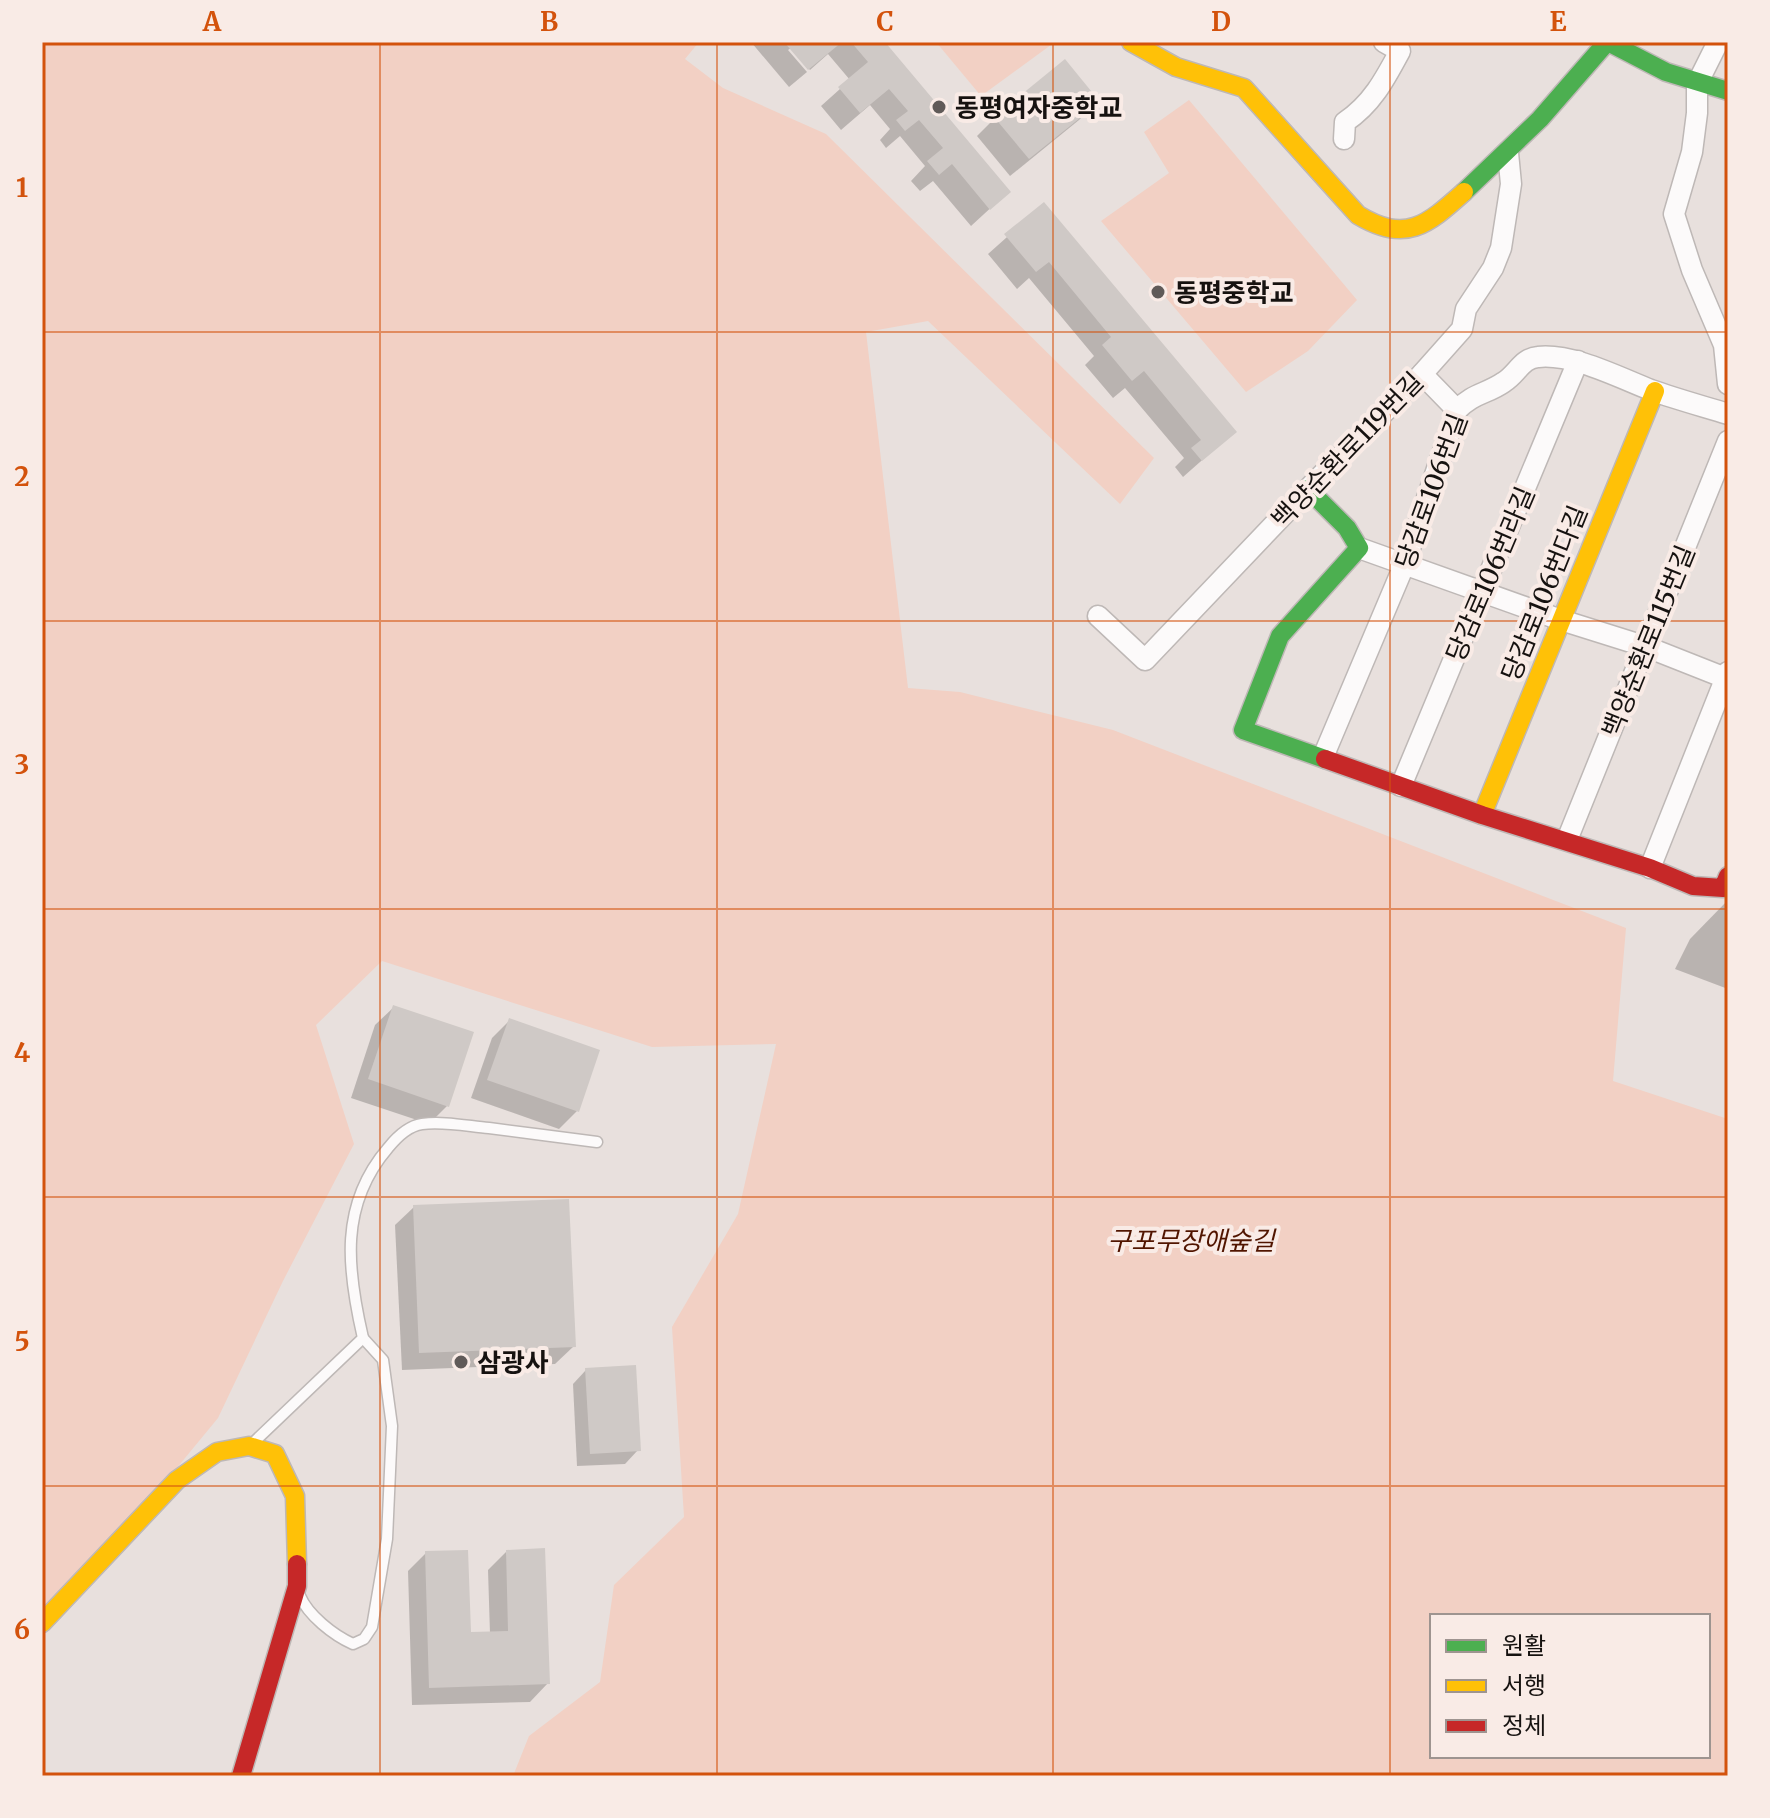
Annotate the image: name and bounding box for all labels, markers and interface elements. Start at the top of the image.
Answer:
text: A [202,5,222,38]
text: B [540,5,558,38]
text: C [876,5,894,38]
text: D [1211,5,1231,38]
text: E [1550,5,1567,38]
place label: 동평여자중학교 [955,91,1122,124]
marker: 동평여자중학교 [930,98,948,116]
text: 1 [16,171,28,204]
place label: 동평중학교 [1174,276,1294,309]
marker: 동평중학교 [1149,283,1167,301]
street label: 백양순환로119번길 [1264,365,1430,535]
street label: 당감로106번길 [1388,409,1474,573]
text: 2 [14,460,30,493]
street label: 당감로106번라길 [1438,482,1542,666]
street label: 당감로106번다길 [1494,500,1594,686]
street label: 백양순환로115번길 [1594,540,1702,742]
text: 3 [15,748,29,781]
text: 4 [14,1036,31,1069]
park label: 구포무장애숲길 [1107,1224,1277,1257]
text: 5 [14,1325,30,1358]
place label: 삼광사 [477,1346,549,1379]
marker: 삼광사 [452,1353,470,1371]
text: 6 [14,1613,30,1646]
legend [1430,1614,1710,1758]
text: 원활 [1502,1630,1546,1661]
text: 서행 [1502,1670,1546,1701]
text: 정체 [1502,1710,1546,1741]

